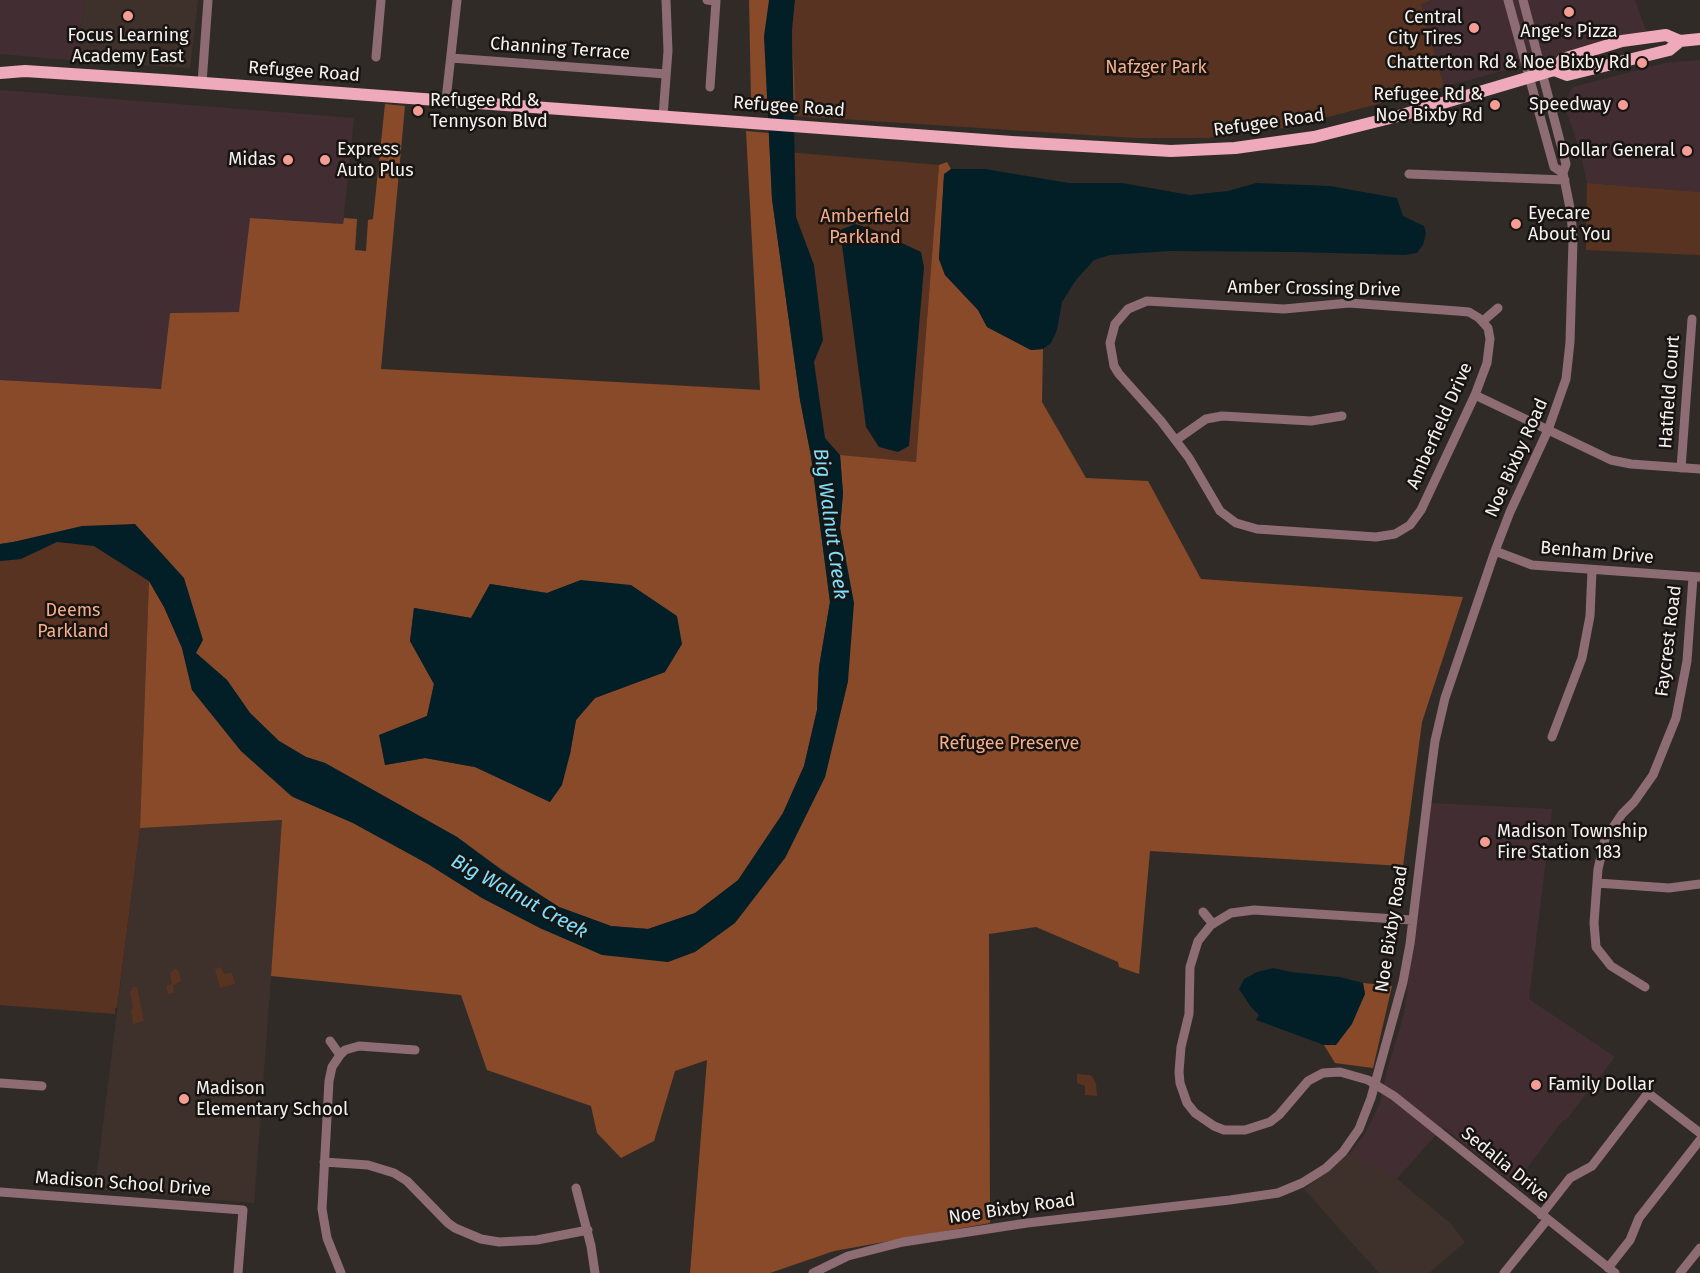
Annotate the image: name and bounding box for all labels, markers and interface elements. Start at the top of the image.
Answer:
marker: Ange's Pizza [1562,5,1576,19]
place label: Central City Tires [1388,7,1462,50]
marker: Focus Learning Academy East [121,9,135,23]
marker: Central City Tires [1467,21,1481,35]
place label: Ange's Pizza [1520,21,1618,43]
place label: Focus Learning Academy East [67,25,189,68]
street label: Channing Terrace [489,33,631,65]
place label: Chatterton Rd & Noe Bixby Rd [1386,52,1630,74]
marker: Chatterton Rd & Noe Bixby Rd [1635,56,1649,70]
street label: Refugee Road [247,57,361,87]
park label: Nafzger Park [1105,57,1207,79]
place label: Refugee Rd & Noe Bixby Rd [1373,84,1483,127]
place label: Refugee Rd & Tennyson Blvd [430,90,548,132]
street label: Refugee Road [732,92,846,122]
place label: Speedway [1529,94,1611,116]
marker: Refugee Rd & Noe Bixby Rd [1488,98,1502,112]
marker: Speedway [1616,98,1630,112]
marker: Refugee Rd & Tennyson Blvd [411,104,425,118]
street label: Refugee Road [1212,105,1326,141]
place label: Express Auto Plus [337,139,414,182]
place label: Dollar General [1558,140,1675,162]
marker: Dollar General [1680,144,1694,158]
place label: Midas [228,149,276,171]
marker: Midas [281,153,295,167]
marker: Express Auto Plus [318,153,332,167]
place label: Eyecare About You [1528,203,1611,246]
park label: Amberfield Parkland [820,206,910,248]
marker: Eyecare About You [1509,217,1523,231]
street label: Amber Crossing Drive [1227,277,1401,301]
street label: Hatfield Court [1655,335,1685,449]
street label: Amberfield Drive [1402,359,1478,493]
street label: Noe Bixby Road [1481,395,1553,521]
water label: Big Walnut Creek [808,447,852,601]
street label: Benham Drive [1539,537,1655,569]
street label: Faycrest Road [1651,584,1687,698]
park label: Deems Parkland [37,600,109,642]
park label: Refugee Preserve [939,733,1079,755]
place label: Madison Township Fire Station 183 [1497,821,1648,864]
marker: Madison Township Fire Station 183 [1478,835,1492,849]
water label: Big Walnut Creek [447,850,591,944]
street label: Noe Bixby Road [1371,864,1413,994]
place label: Family Dollar [1548,1074,1654,1096]
place label: Madison Elementary School [196,1078,348,1120]
marker: Family Dollar [1529,1078,1543,1092]
marker: Madison Elementary School [177,1092,191,1106]
street label: Sedalia Drive [1457,1123,1553,1207]
street label: Madison School Drive [34,1167,212,1201]
street label: Noe Bixby Road [947,1189,1077,1229]

